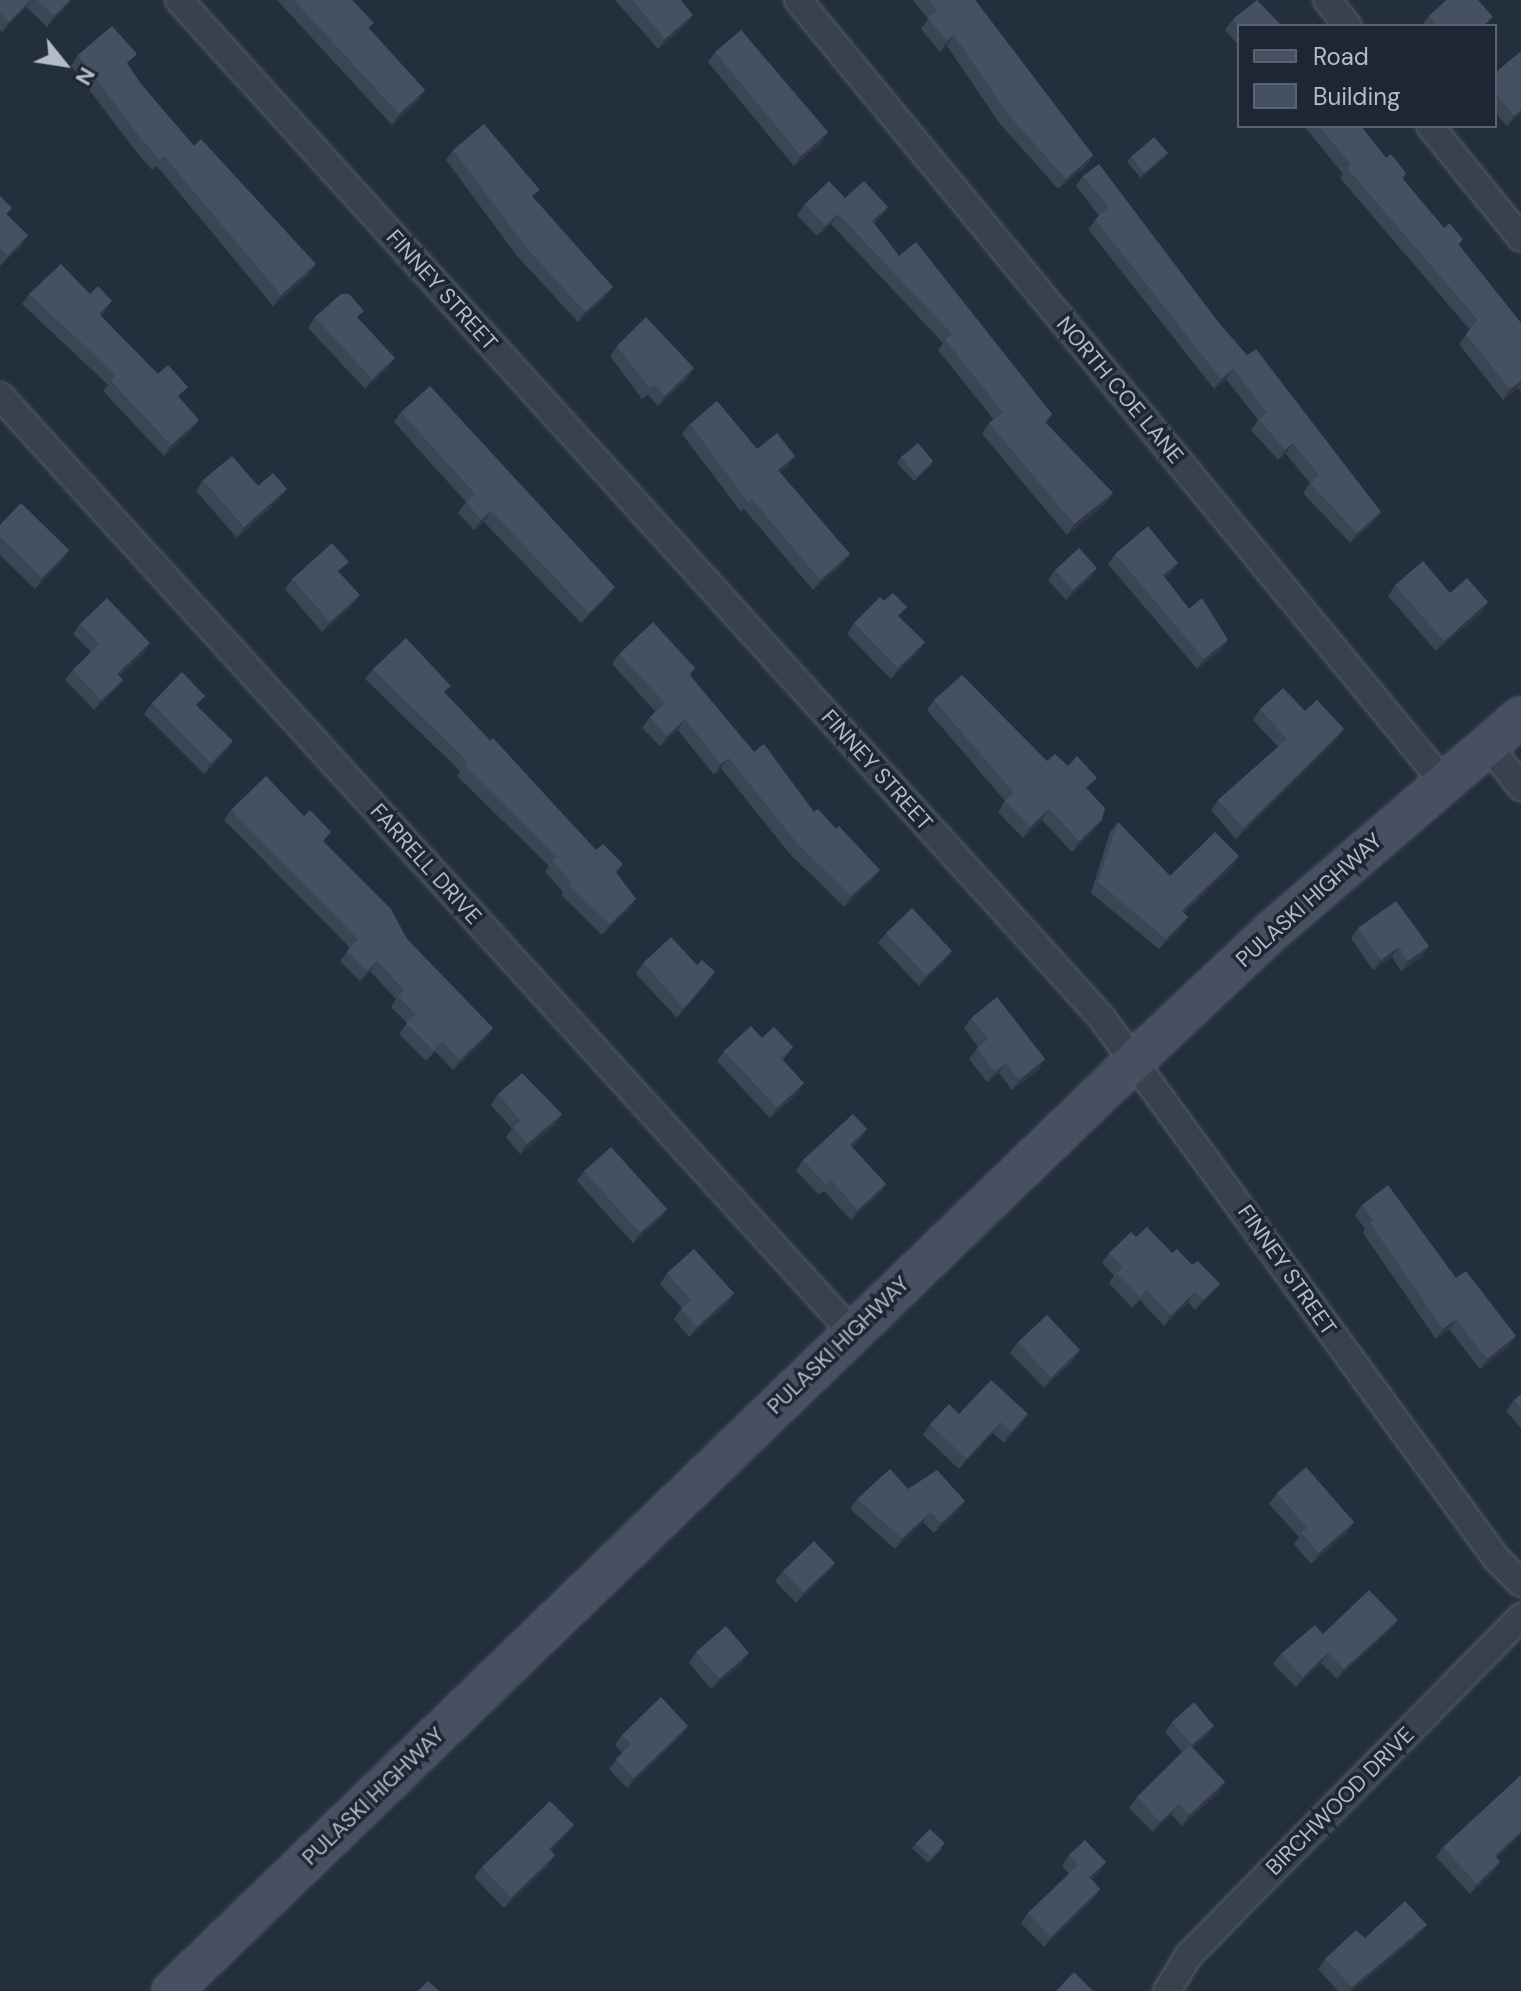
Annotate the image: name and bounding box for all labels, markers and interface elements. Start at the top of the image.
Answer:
north arrow [24,24,104,104]
legend [1237,24,1497,128]
text: Road [1313,41,1369,72]
text: N [69,62,102,90]
text: Building [1313,81,1400,112]
street label: FINNEY STREET [381,224,503,356]
street label: NORTH COE LANE [1051,311,1189,469]
street label: FINNEY STREET [816,704,938,836]
street label: FARRELL DRIVE [365,798,487,930]
street label: PULASKI HIGHWAY [1231,828,1387,972]
street label: FINNEY STREET [1232,1200,1342,1340]
street label: PULASKI HIGHWAY [761,1270,915,1420]
street label: PULASKI HIGHWAY [296,1721,450,1871]
street label: BIRCHWOOD DRIVE [1260,1721,1420,1881]

